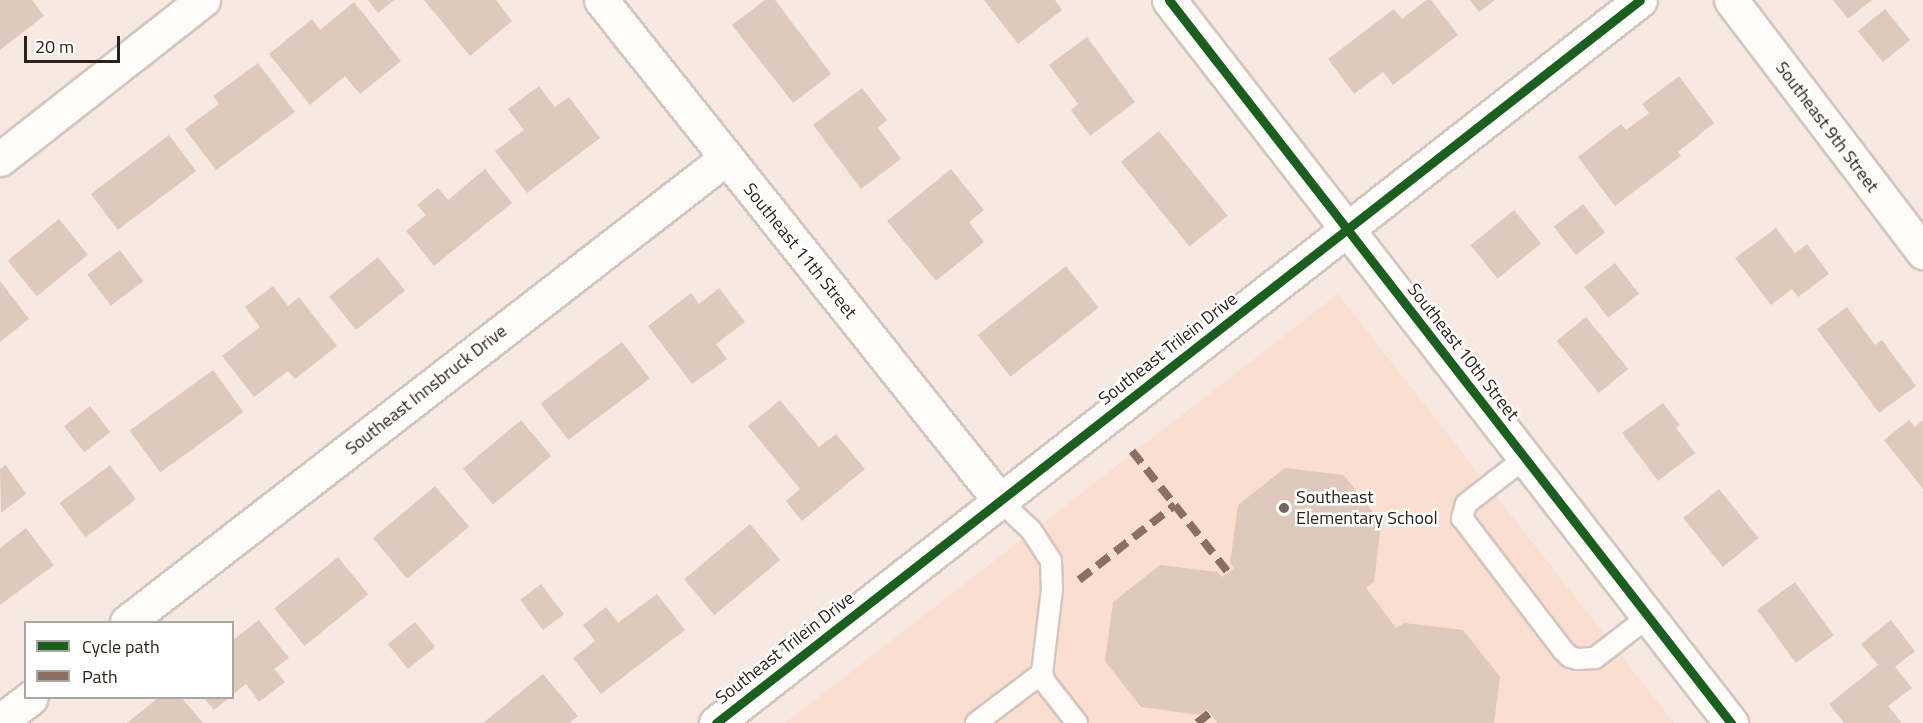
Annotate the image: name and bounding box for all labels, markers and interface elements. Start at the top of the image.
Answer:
scale bar [27,24,123,62]
text: 20 m [35,33,74,60]
street label: Southeast 9th Street [1771,57,1883,197]
street label: Southeast 11th Street [739,179,861,323]
street label: Southeast 10th Street [1403,279,1523,425]
street label: Southeast Trilein Drive [1094,288,1242,410]
street label: Southeast Innsbruck Drive [341,320,511,460]
place label: Southeast Elementary School [1296,487,1438,530]
marker: Southeast Elementary School [1277,501,1291,515]
street label: Southeast Trilein Drive [711,587,859,709]
legend [24,621,234,699]
text: Cycle path [82,633,160,660]
text: Path [82,663,118,690]

